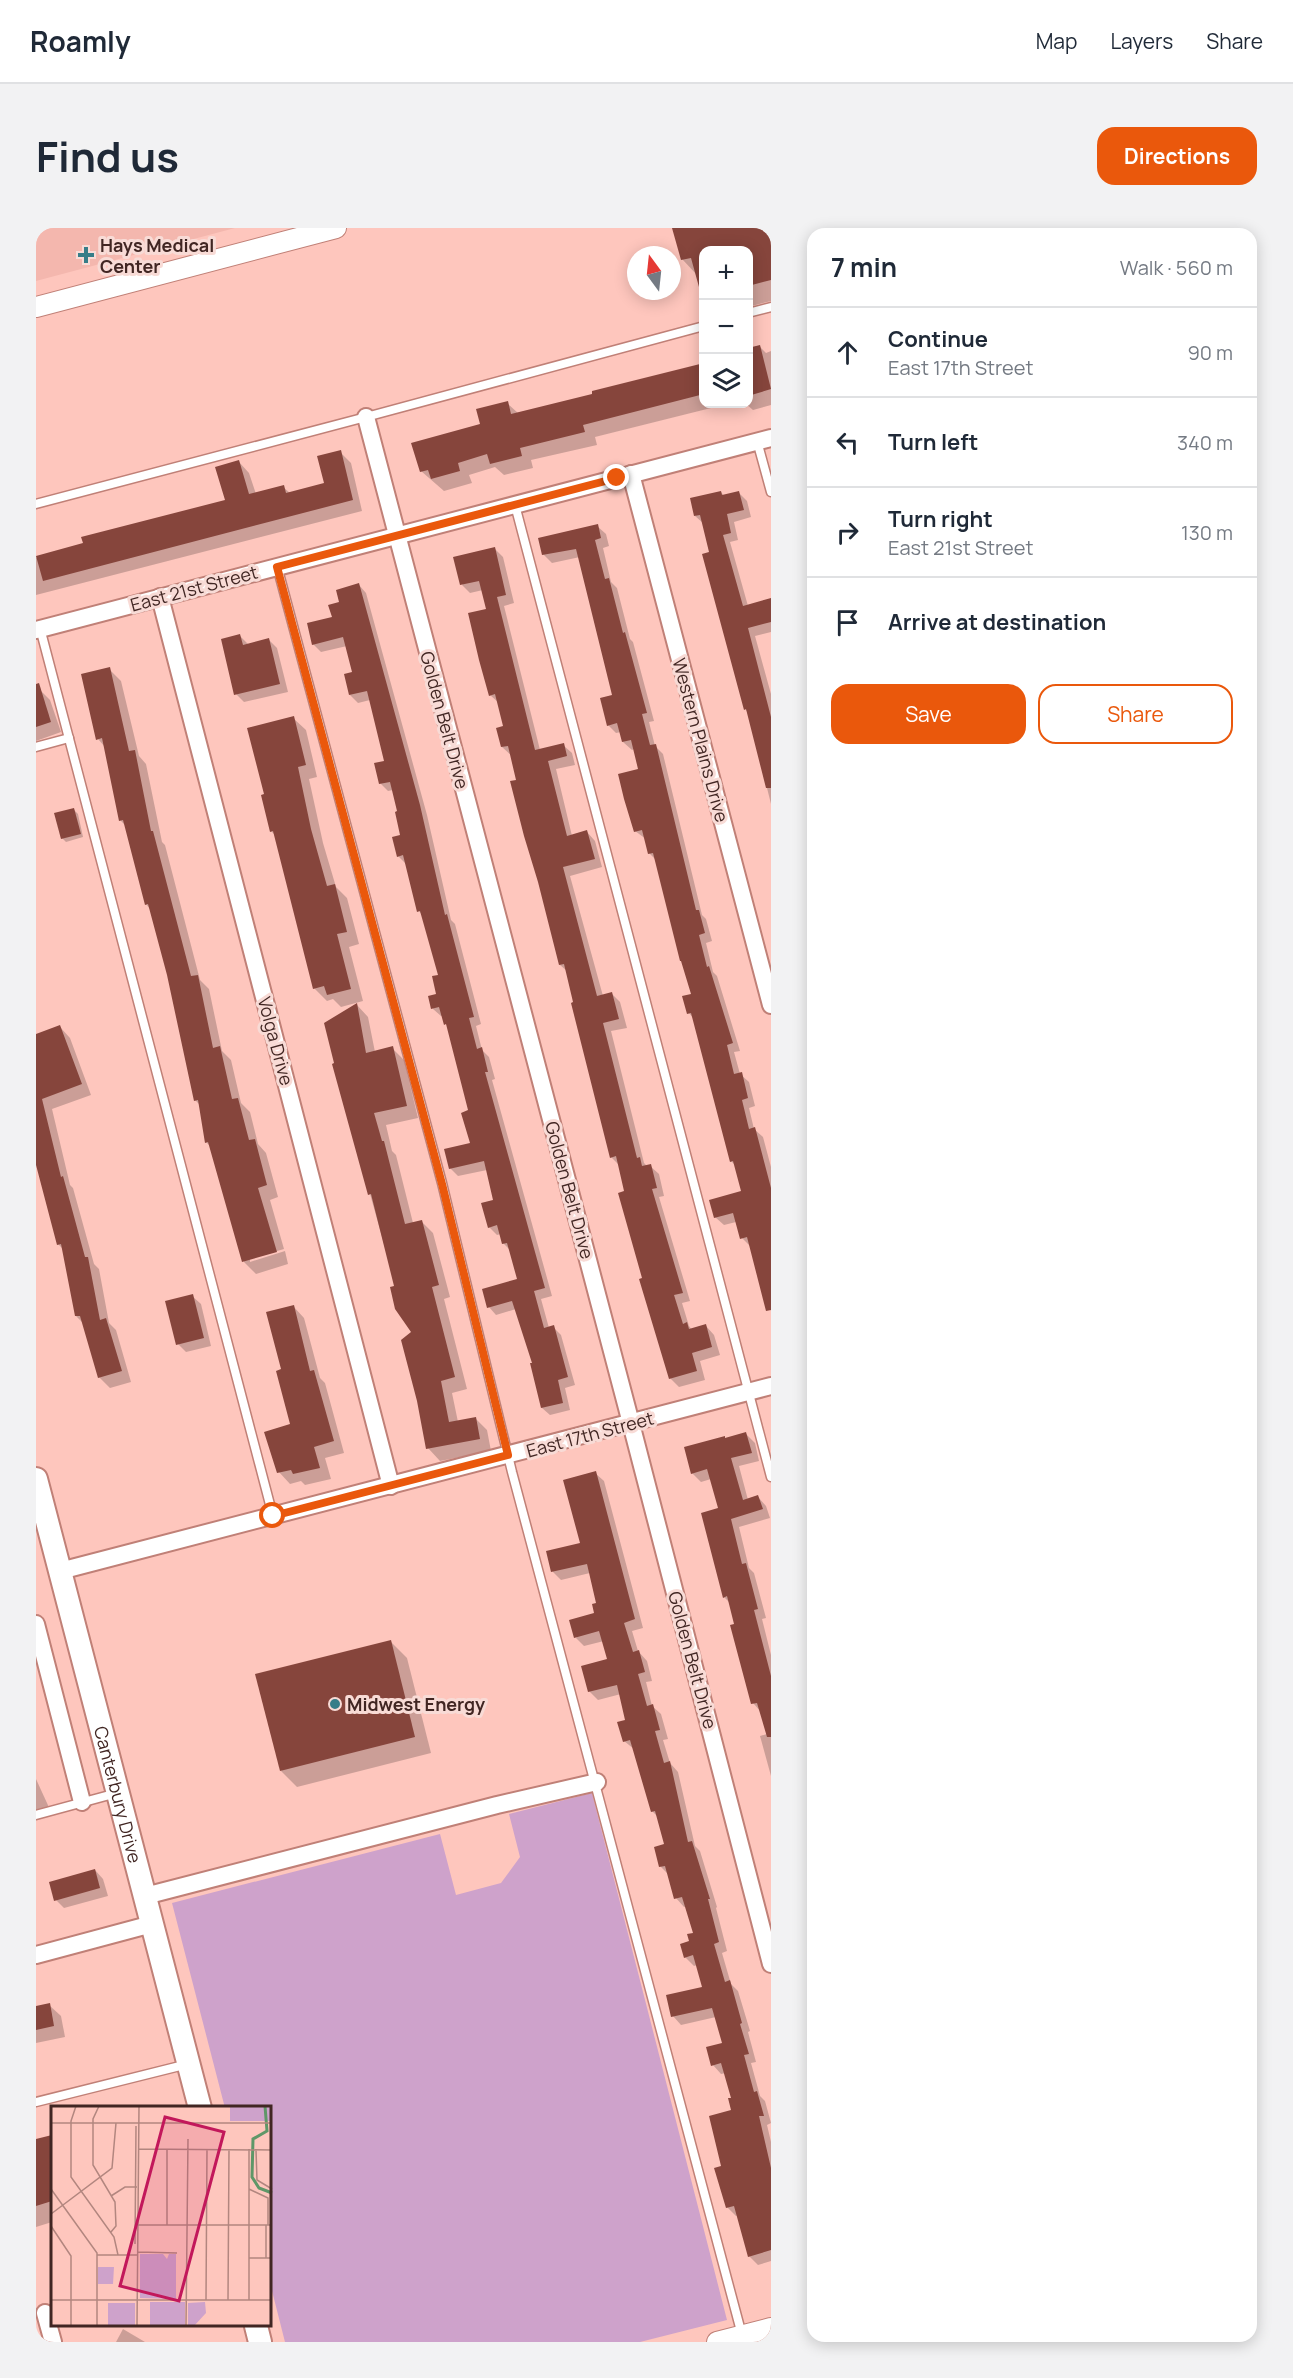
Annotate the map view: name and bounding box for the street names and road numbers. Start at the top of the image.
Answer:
street label: East 21st Street [128,559,260,617]
street label: Golden Belt Drive [415,649,475,791]
street label: Western Plains Drive [668,655,734,825]
street label: Volga Drive [253,994,299,1088]
street label: Golden Belt Drive [540,1119,600,1261]
street label: East 17th Street [524,1405,656,1463]
street label: Golden Belt Drive [663,1589,723,1731]
street label: Canterbury Drive [89,1723,148,1865]

